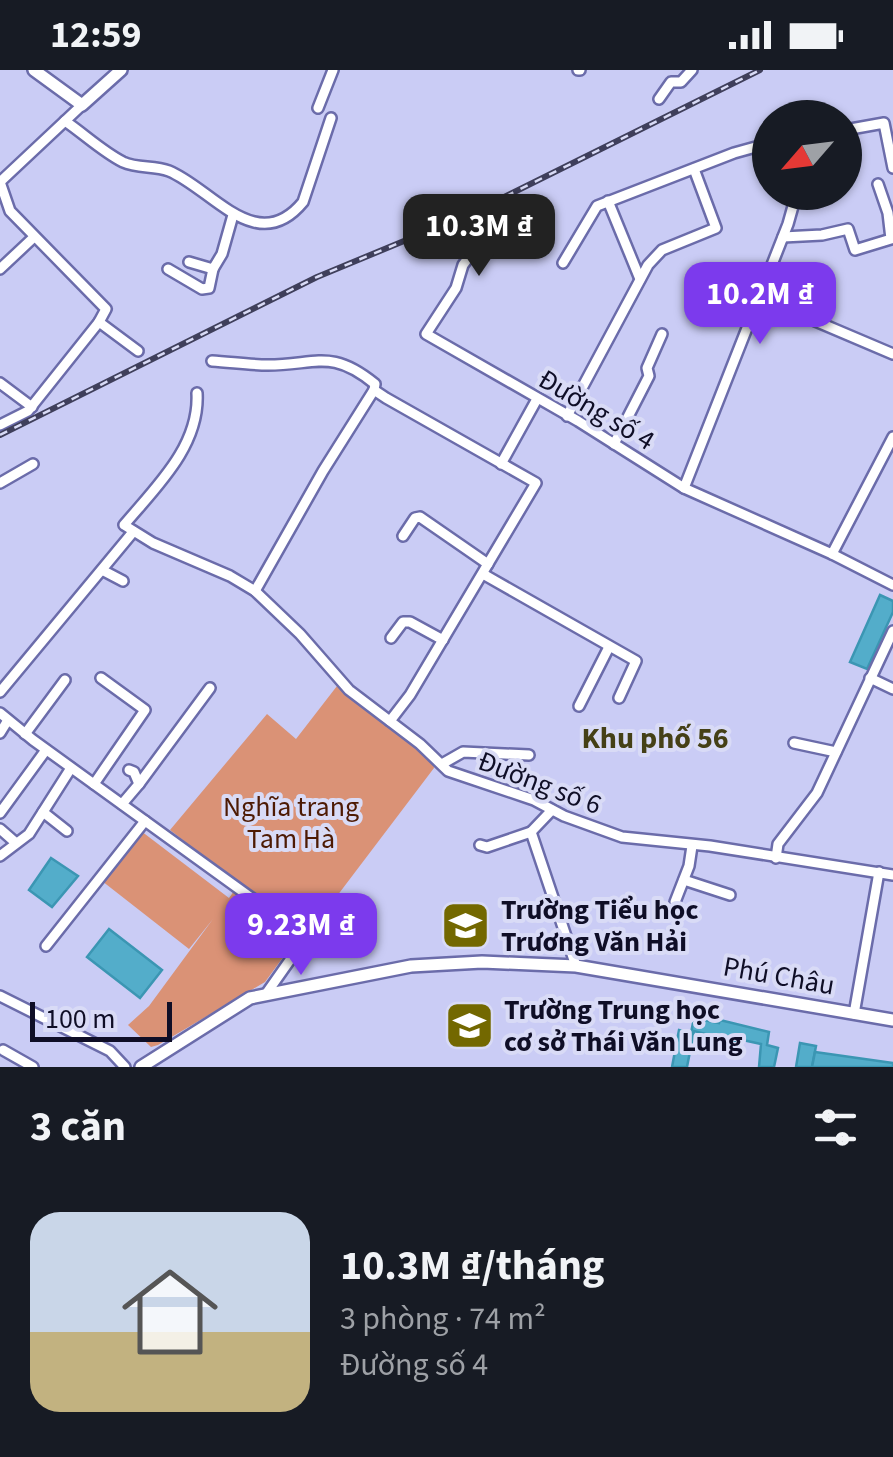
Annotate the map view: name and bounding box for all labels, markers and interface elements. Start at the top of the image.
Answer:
text: 12:59 [50,8,142,62]
north arrow [752,100,862,210]
map controls [752,100,862,210]
pin: 10.3M ₫ [387,194,571,279]
text: 10.3M ₫ [425,203,533,249]
pin: 10.2M ₫ [668,262,852,347]
text: 10.2M ₫ [706,271,814,317]
street label: Đường số 4 [531,359,662,460]
district label: Khu phố 56 [581,717,729,760]
street label: Đường số 6 [472,741,607,825]
park label: Nghĩa trang Tam Hà [223,787,359,859]
place label: Trường Tiểu học Trương Văn Hải [501,890,699,962]
pin: 9.23M ₫ [209,893,393,978]
school or university icon: Trường Tiểu học Trương Văn Hải [440,899,492,951]
text: 9.23M ₫ [247,902,355,948]
street label: Phú Châu [720,947,838,1005]
place label: Trường Trung học cơ sở Thái Văn Lung [504,990,743,1062]
scale bar [30,997,172,1041]
text: 100 m [45,999,116,1039]
school or university icon: Trường Trung học cơ sở Thái Văn Lung [443,999,495,1051]
text: 3 căn [30,1097,126,1157]
icon: filters [808,1100,863,1155]
text: 10.3M ₫/tháng [340,1236,604,1296]
icon: home [110,1252,230,1372]
text: 3 phòng · 74 m² [340,1296,546,1342]
text: Đường số 4 [340,1342,488,1388]

